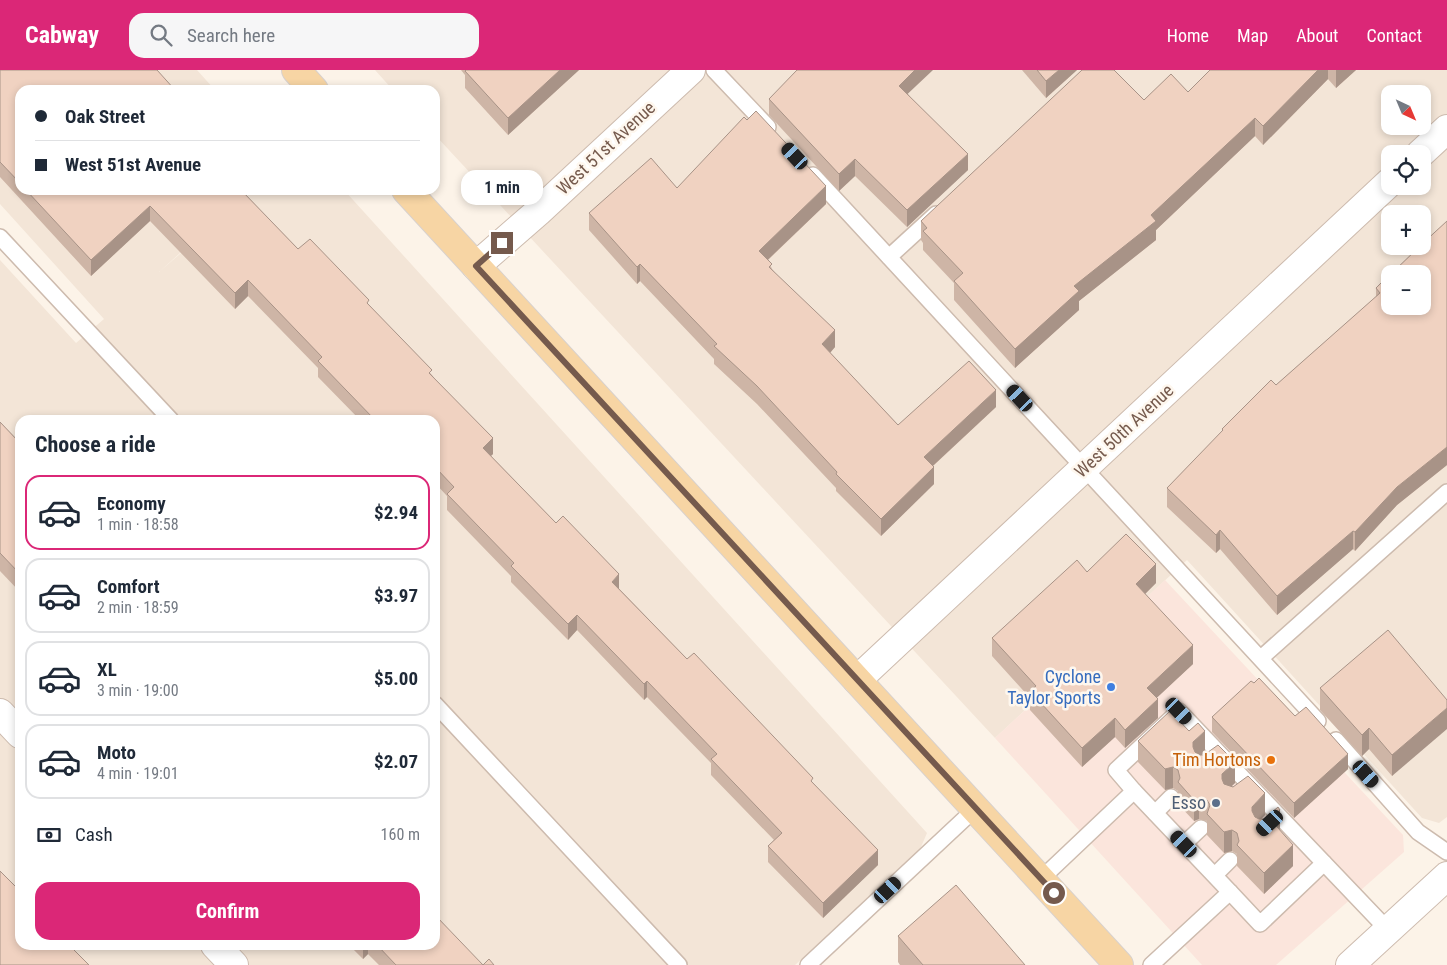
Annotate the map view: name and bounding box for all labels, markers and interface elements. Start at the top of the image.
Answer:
search box [129,13,479,58]
text: Cabway [25,21,99,49]
icon: search [147,21,175,49]
text: Search here [187,24,275,47]
text: Home [1167,25,1209,46]
text: Map [1237,25,1268,46]
text: About [1296,25,1338,46]
text: Contact [1366,25,1422,46]
north arrow [1381,85,1431,135]
map controls [1381,85,1431,315]
street label: West 51st Avenue [552,97,659,199]
text: Oak Street [65,105,145,128]
car [779,140,810,172]
button: locate [1381,145,1431,195]
text: West 51st Avenue [65,153,201,176]
callout: 1 min [461,170,543,206]
text: 1 min [484,178,520,197]
button: + [1381,205,1431,255]
route end [491,232,513,254]
button: − [1381,265,1431,315]
street label: West 50th Avenue [1070,380,1177,482]
car [1004,382,1035,414]
text: Choose a ride [35,432,156,457]
icon: car [37,490,82,535]
text: Economy [97,492,166,515]
text: $2.94 [374,501,418,524]
text: 1 min · 18:58 [97,515,179,534]
icon: car [37,573,82,618]
text: Comfort [97,575,160,598]
text: $3.97 [374,584,418,607]
text: 2 min · 18:59 [97,598,179,617]
icon: car [37,656,82,701]
text: XL [97,658,117,681]
place label: Cyclone Taylor Sports [1007,666,1101,708]
text: $5.00 [374,667,418,690]
text: 3 min · 19:00 [97,681,179,700]
marker: Cyclone Taylor Sports [1105,681,1117,693]
car [1163,695,1194,727]
icon: car [37,739,82,784]
text: Moto [97,741,136,764]
place label: Tim Hortons [1173,749,1261,770]
text: $2.07 [374,750,418,773]
marker: Tim Hortons [1265,754,1277,766]
car [1350,758,1381,790]
text: 4 min · 19:01 [97,764,179,783]
place label: Esso [1172,792,1206,813]
marker: Esso [1210,797,1222,809]
car [1253,807,1286,839]
icon: cash [35,821,63,849]
text: Cash [75,823,113,846]
text: 160 m [381,825,420,844]
car [1168,828,1199,860]
car [871,874,904,906]
button: Confirm [35,882,420,940]
route start [1043,882,1065,904]

